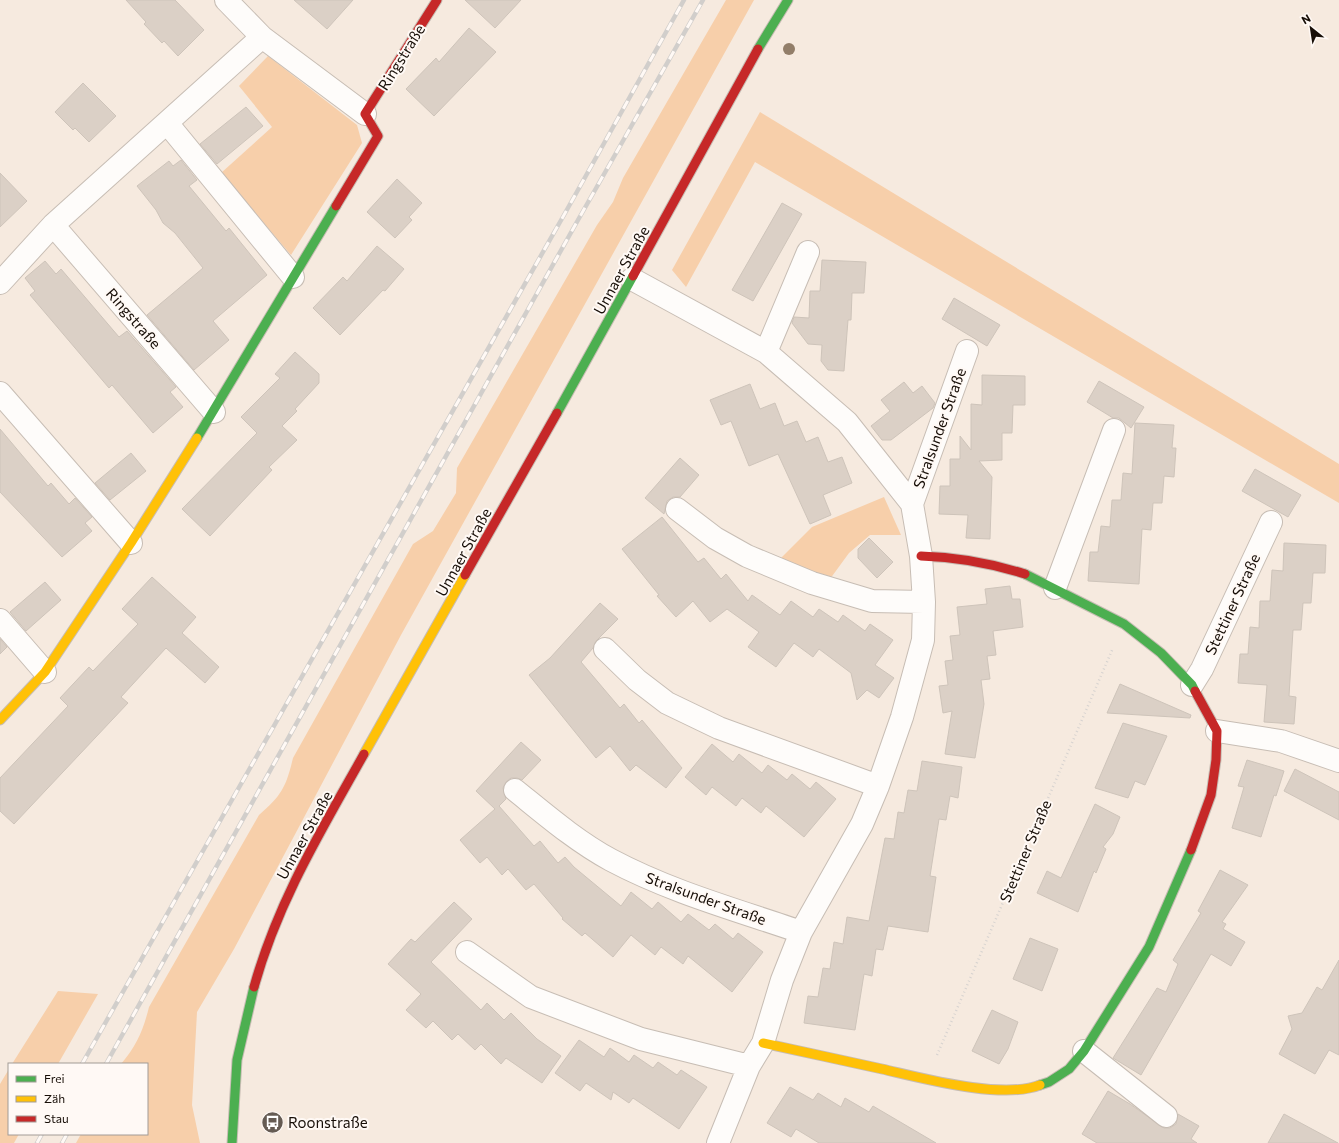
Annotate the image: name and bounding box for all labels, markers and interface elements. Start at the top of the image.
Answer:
north arrow [1291,8,1331,48]
text: N [1299,11,1313,27]
street label: Ringstraße [374,21,428,93]
street label: Unnaer Straße [589,223,653,317]
street label: Ringstraße [103,284,165,352]
street label: Stralsunder Straße [909,365,969,491]
street label: Unnaer Straße [431,505,495,599]
street label: Stettiner Straße [1201,550,1263,657]
street label: Unnaer Straße [272,788,336,882]
street label: Stettiner Straße [995,797,1055,905]
street label: Stralsunder Straße [643,868,769,928]
legend [8,1063,148,1135]
text: Frei [44,1071,65,1085]
text: Zäh [44,1091,65,1105]
bus stop icon: Roonstraße [259,1109,285,1135]
text: Stau [44,1111,69,1125]
place label: Roonstraße [288,1113,368,1131]

